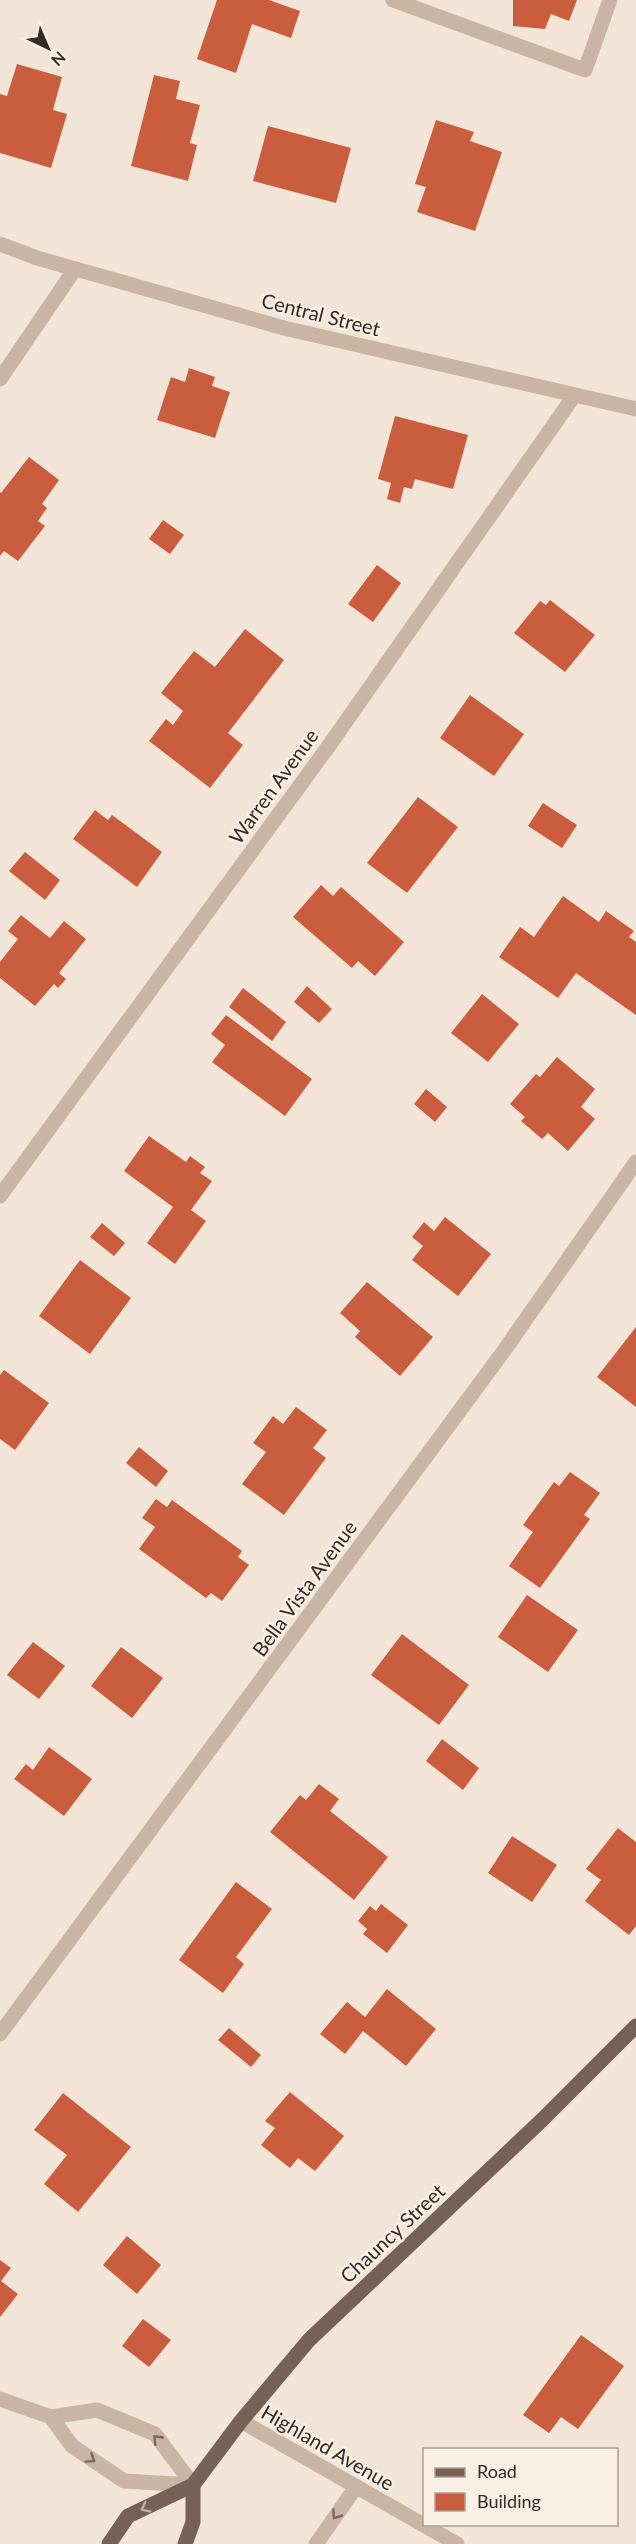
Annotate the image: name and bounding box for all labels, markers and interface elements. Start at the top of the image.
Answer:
north arrow [18,18,78,78]
text: N [48,48,70,70]
street label: Central Street [259,288,383,340]
street label: Warren Avenue [223,724,323,848]
street label: Bella Vista Avenue [247,1515,361,1661]
street label: Chauncy Street [335,2179,449,2287]
street label: Highland Avenue [257,2399,399,2495]
one-way arrow [154,2435,164,2446]
legend [423,2448,618,2526]
one-way arrow [84,2452,95,2463]
text: Road [477,2460,517,2482]
text: Building [477,2490,541,2512]
one-way arrow [141,2500,152,2512]
one-way arrow [332,2509,343,2520]

